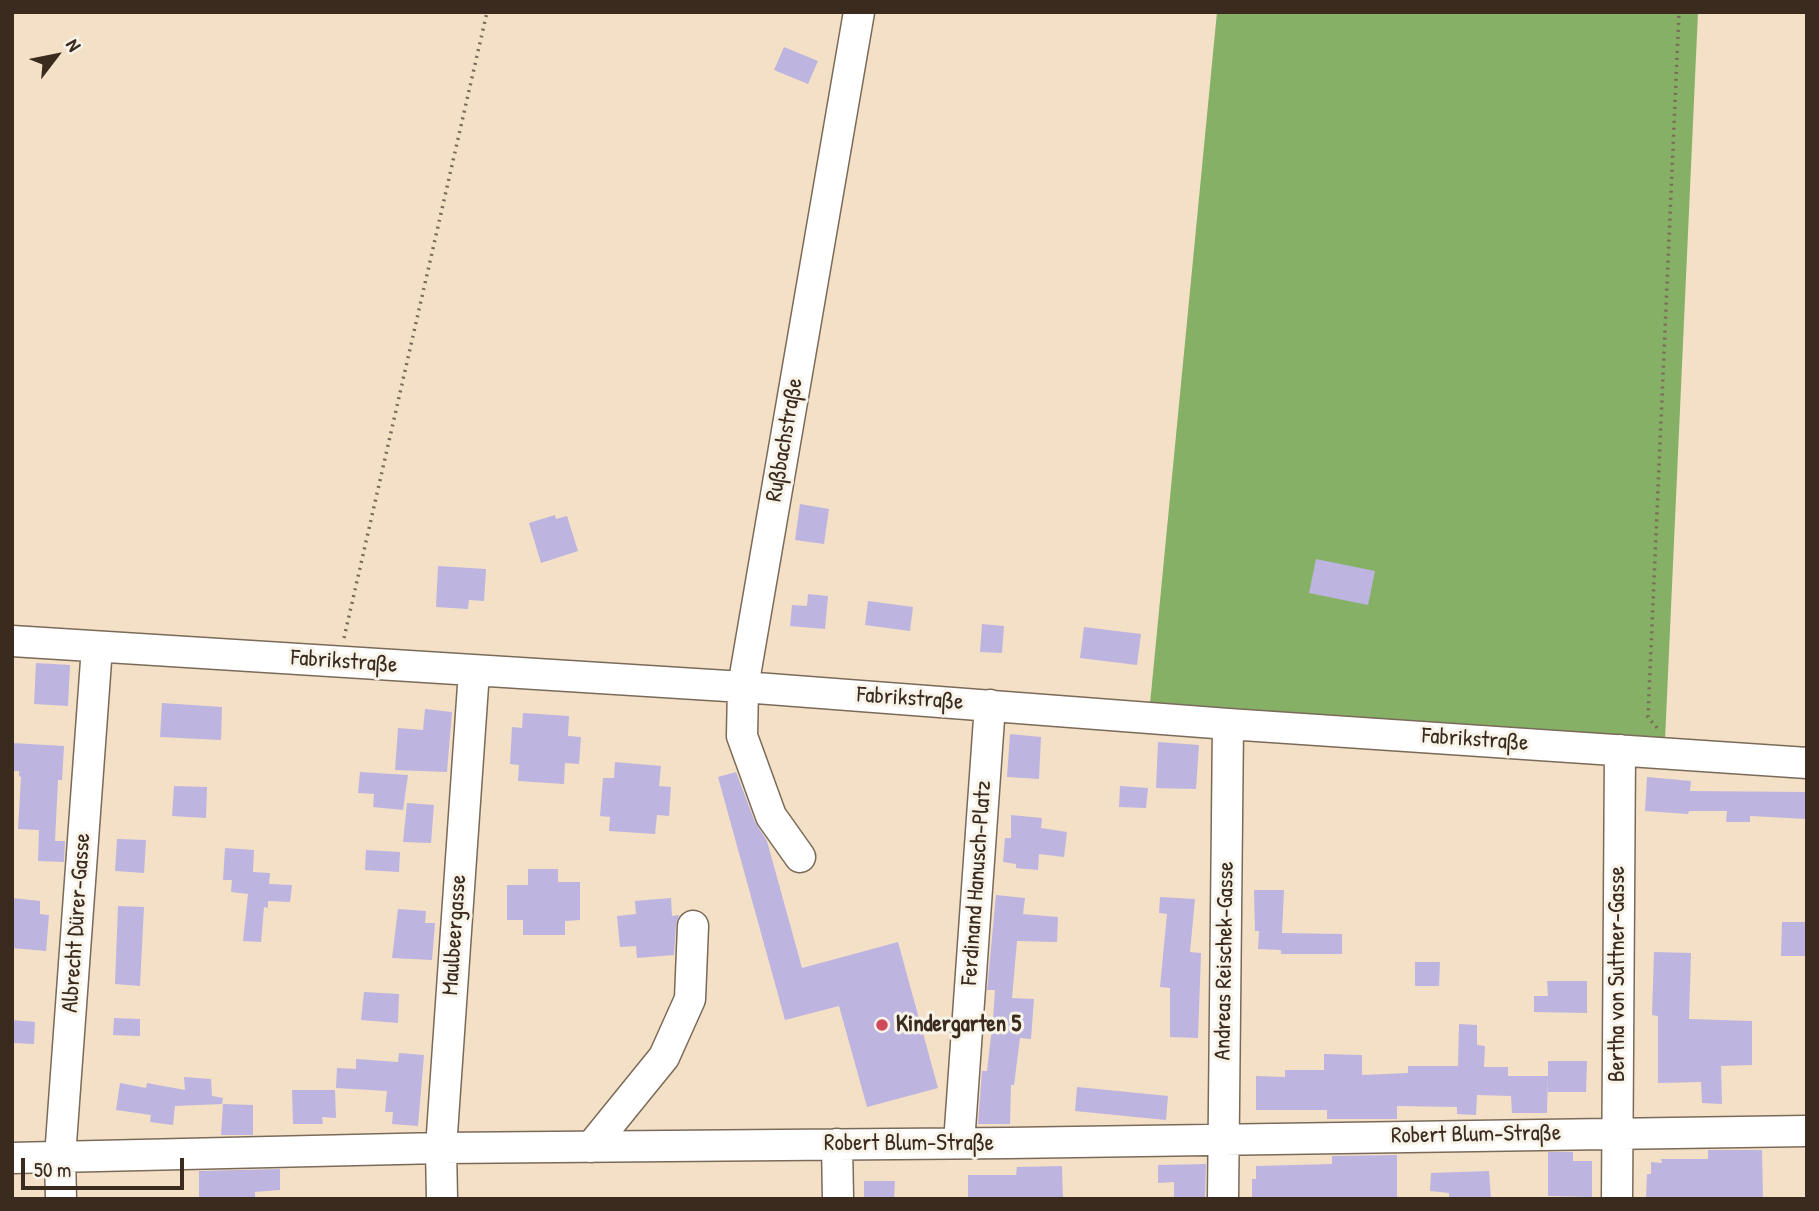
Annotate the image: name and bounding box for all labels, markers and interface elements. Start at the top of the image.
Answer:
north arrow [21,21,91,91]
text: N [60,34,88,56]
street label: Rußbachstraße [761,376,809,504]
street label: Fabrikstraße [290,645,398,679]
street label: Fabrikstraße [856,682,964,716]
street label: Fabrikstraße [1421,723,1529,757]
street label: Ferdinand Hanusch-Platz [956,780,998,986]
street label: Albrecht Dürer-Gasse [57,832,97,1014]
street label: Andreas Reischek-Gasse [1209,861,1241,1061]
street label: Bertha von Suttner-Gasse [1604,866,1632,1082]
street label: Maulbeergasse [437,874,473,996]
place label: Kindergarten 5 [896,1011,1021,1039]
marker: Kindergarten 5 [874,1017,890,1033]
street label: Robert Blum-Straße [1391,1120,1561,1150]
street label: Robert Blum-Straße [824,1130,994,1158]
scale bar [24,1144,187,1188]
text: 50 m [34,1155,71,1184]

